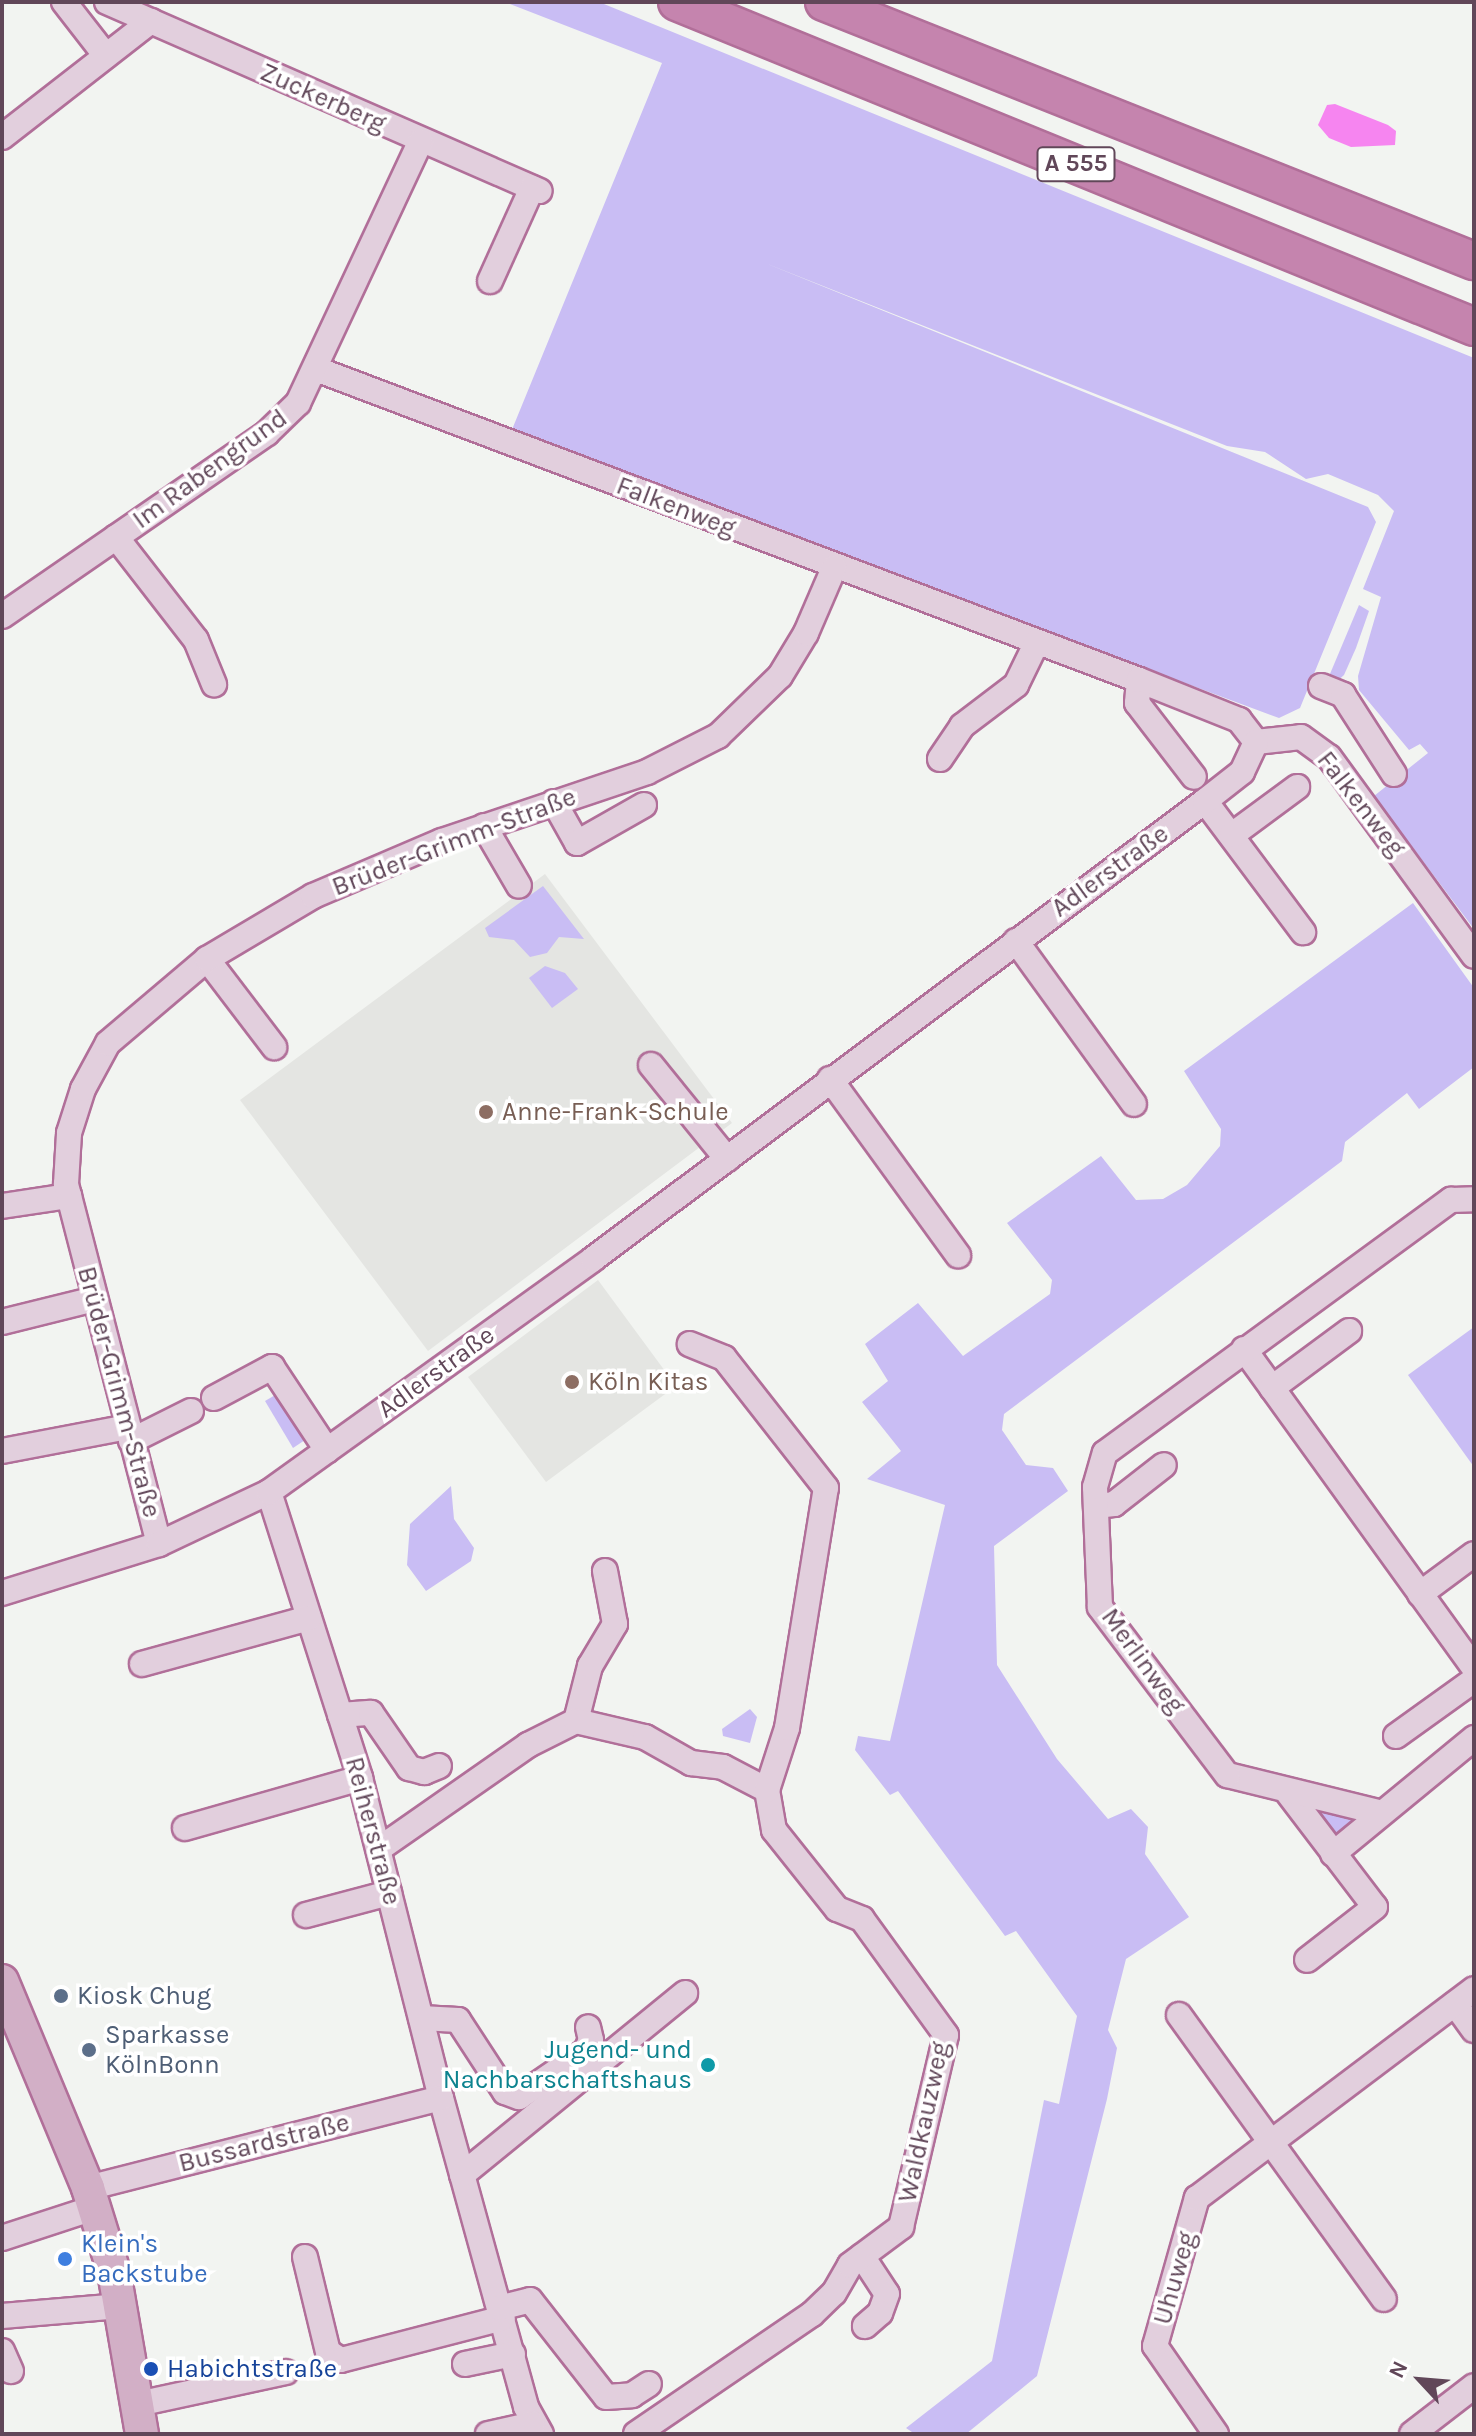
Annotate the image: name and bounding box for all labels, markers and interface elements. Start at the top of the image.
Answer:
street label: Zuckerberg [255,56,391,140]
road number: A 555 [1036,144,1116,184]
street label: Im Rabengrund [127,402,293,536]
street label: Falkenweg [612,470,740,544]
street label: Falkenweg [1310,745,1412,863]
street label: Brüder-Grimm-Straße [328,781,580,903]
street label: Adlerstraße [1045,818,1175,924]
place label: Anne-Frank-Schule [502,1096,729,1128]
marker: Anne-Frank-Schule [477,1103,495,1121]
street label: Brüder-Grimm-Straße [70,1263,168,1521]
street label: Adlerstraße [371,1319,501,1425]
place label: Köln Kitas [588,1366,708,1398]
marker: Köln Kitas [563,1373,581,1391]
street label: Merlinweg [1094,1602,1192,1720]
street label: Reiherstraße [338,1754,408,1908]
place label: Kiosk Chug [77,1980,211,2012]
marker: Kiosk Chug [52,1987,70,2005]
place label: Sparkasse KölnBonn [105,2019,229,2080]
place label: Jugend- und Nachbarschaftshaus [443,2034,692,2096]
street label: Waldkauzweg [892,2039,956,2205]
marker: Sparkasse KölnBonn [80,2041,98,2059]
marker: Jugend- und Nachbarschaftshaus [699,2056,717,2074]
street label: Bussardstraße [175,2107,353,2179]
place label: Klein's Backstube [81,2228,207,2290]
street label: Uhuweg [1147,2228,1203,2328]
marker: Klein's Backstube [56,2250,74,2268]
north arrow [1380,2340,1460,2420]
place label: Habichtstraße [167,2353,337,2385]
text: N [1383,2357,1414,2382]
marker: Habichtstraße [142,2360,160,2378]

